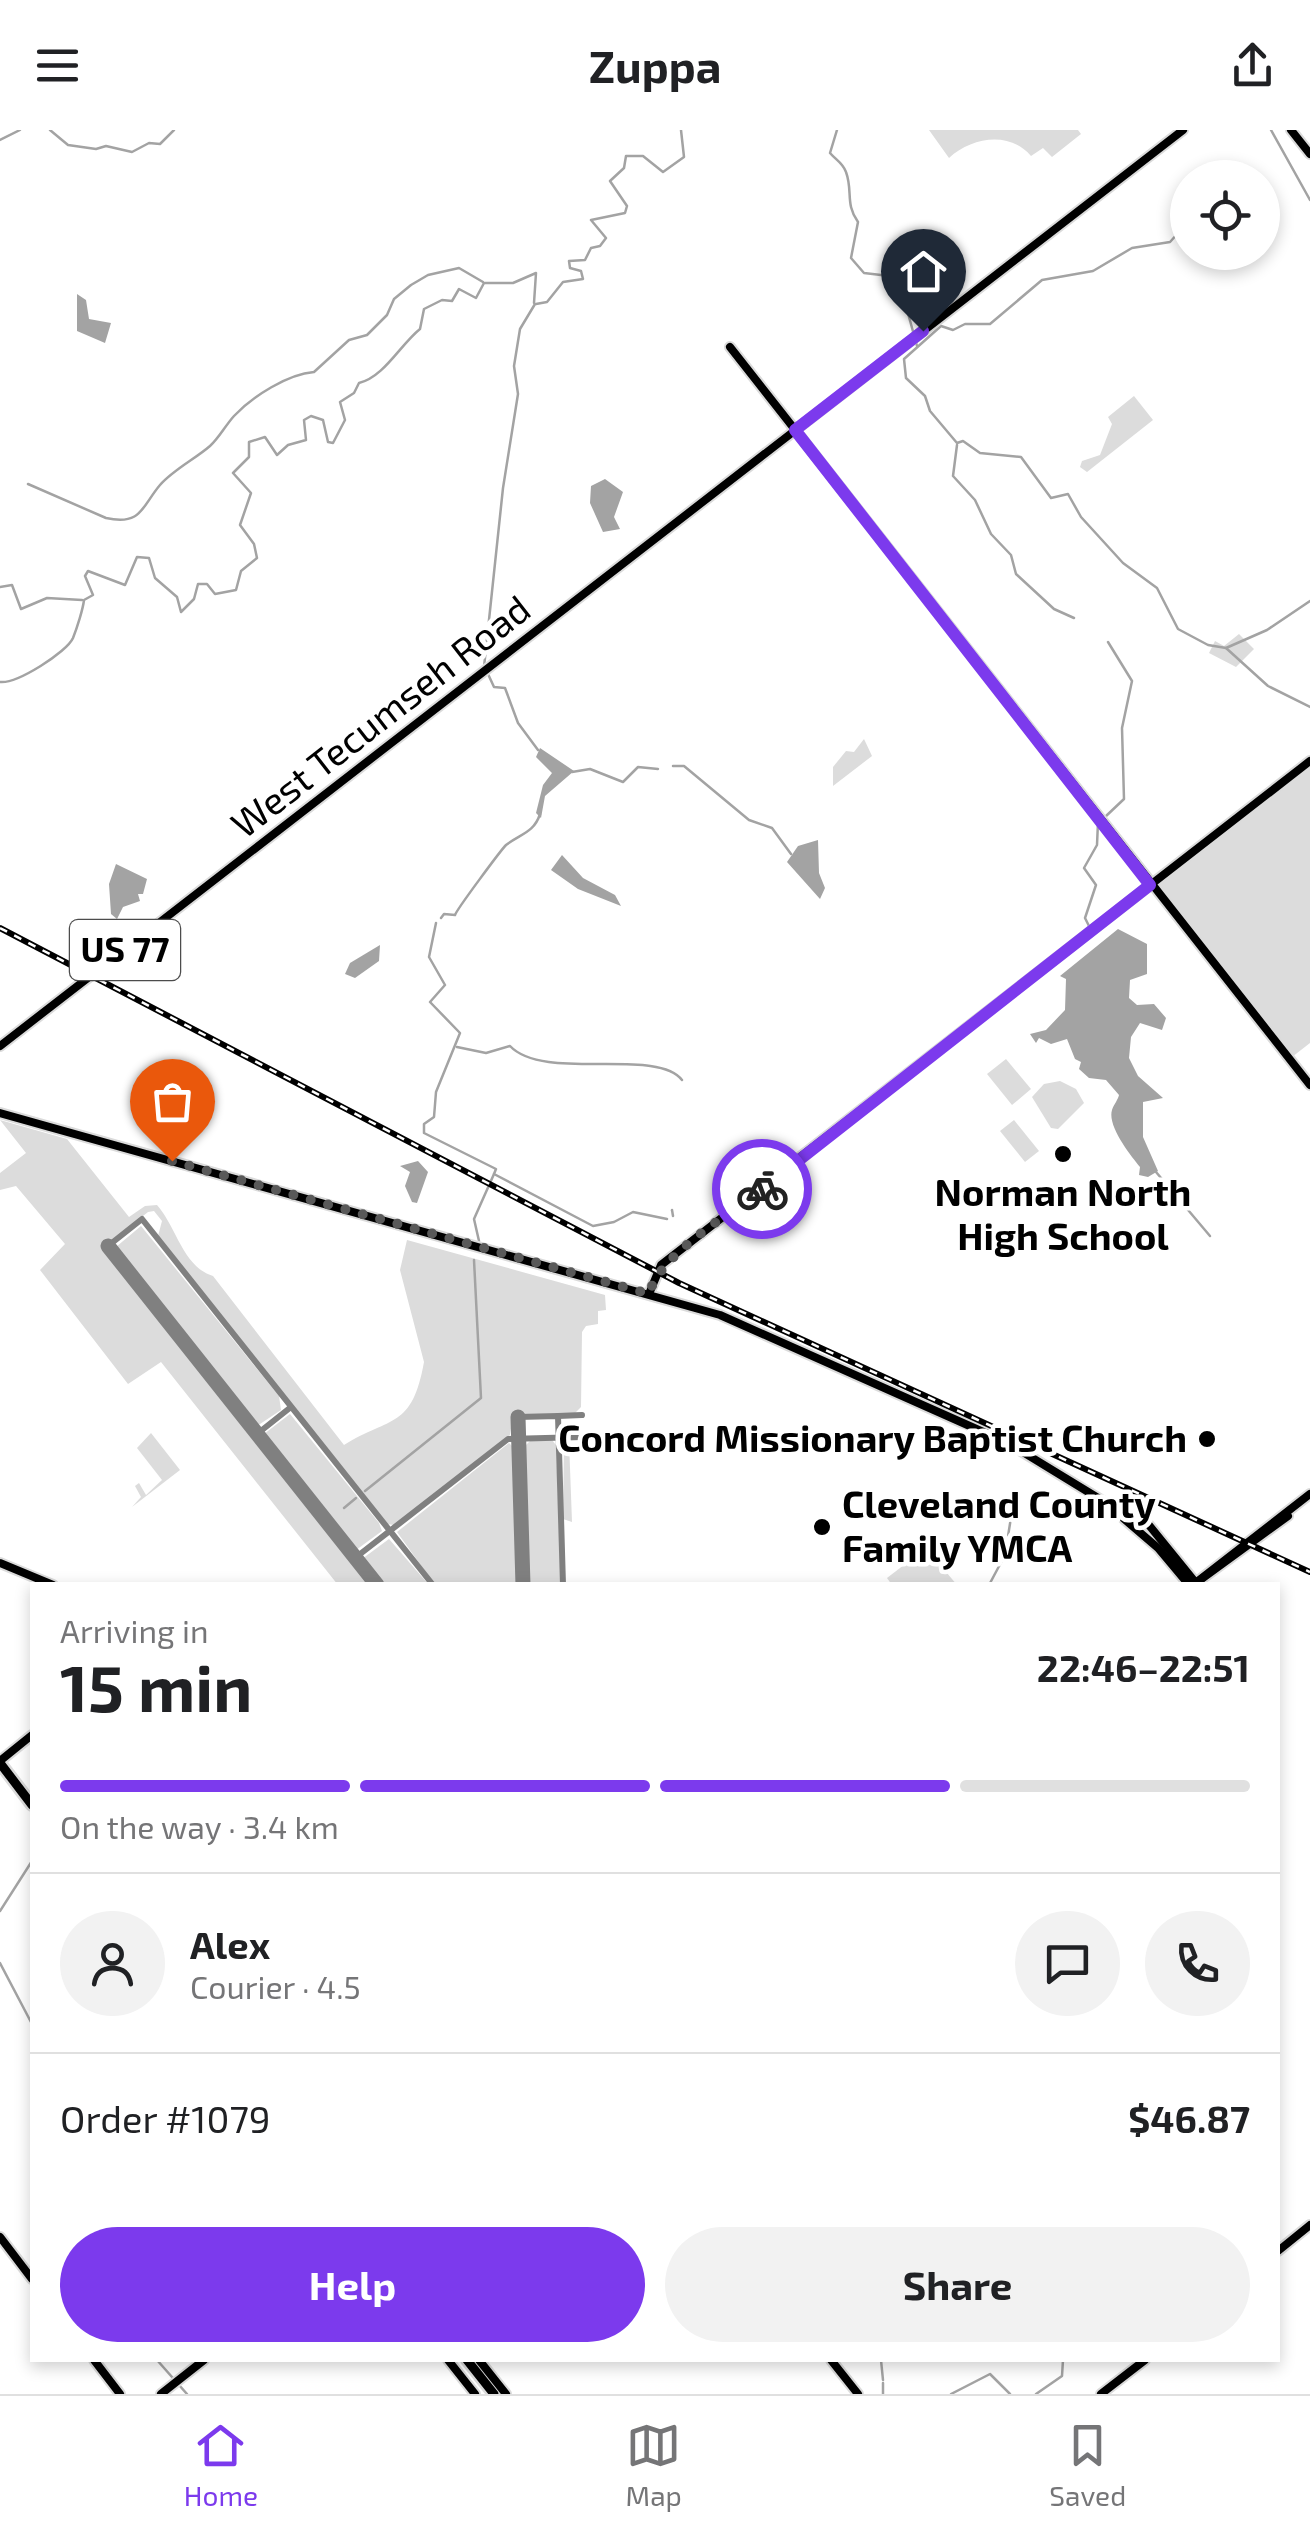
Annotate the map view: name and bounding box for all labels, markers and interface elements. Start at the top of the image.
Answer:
icon: menu [30,38,85,93]
text: Zuppa [589,38,721,92]
icon: share [1225,38,1280,93]
map controls [1170,160,1280,270]
button: locate [1170,160,1280,270]
pin [881,229,966,332]
icon: home [896,244,951,299]
street label: West Tecumseh Road [221,584,538,846]
road number: US 77 [70,920,180,980]
pin [130,1059,215,1162]
icon: bag [145,1074,200,1129]
courier [712,1139,812,1239]
marker: Norman North High School [1052,1143,1074,1165]
icon: bike [735,1162,790,1217]
place label: Norman North High School [935,1168,1191,1258]
place label: Concord Missionary Baptist Church [558,1414,1187,1460]
marker: Concord Missionary Baptist Church [1196,1428,1218,1450]
place label: Cleveland County Family YMCA [842,1480,1156,1570]
marker: Cleveland County Family YMCA [811,1516,833,1538]
text: Arriving in [60,1611,209,1649]
text: 22:46–22:51 [1037,1644,1250,1690]
text: 15 min [60,1647,252,1725]
text: On the way · 3.4 km [60,1807,339,1845]
button: person [60,1911,165,2016]
button: chat [1015,1911,1120,2016]
button: phone [1145,1911,1250,2016]
text: Alex [190,1921,270,1967]
text: Courier · 4.5 [190,1967,361,2005]
text: Order #1079 [60,2095,271,2141]
text: $46.87 [1128,2095,1250,2141]
button: Help [60,2227,645,2342]
button: Share [665,2227,1250,2342]
tab: Home [184,2418,258,2512]
tab: Map [626,2418,682,2512]
tab: Saved [1049,2418,1126,2512]

